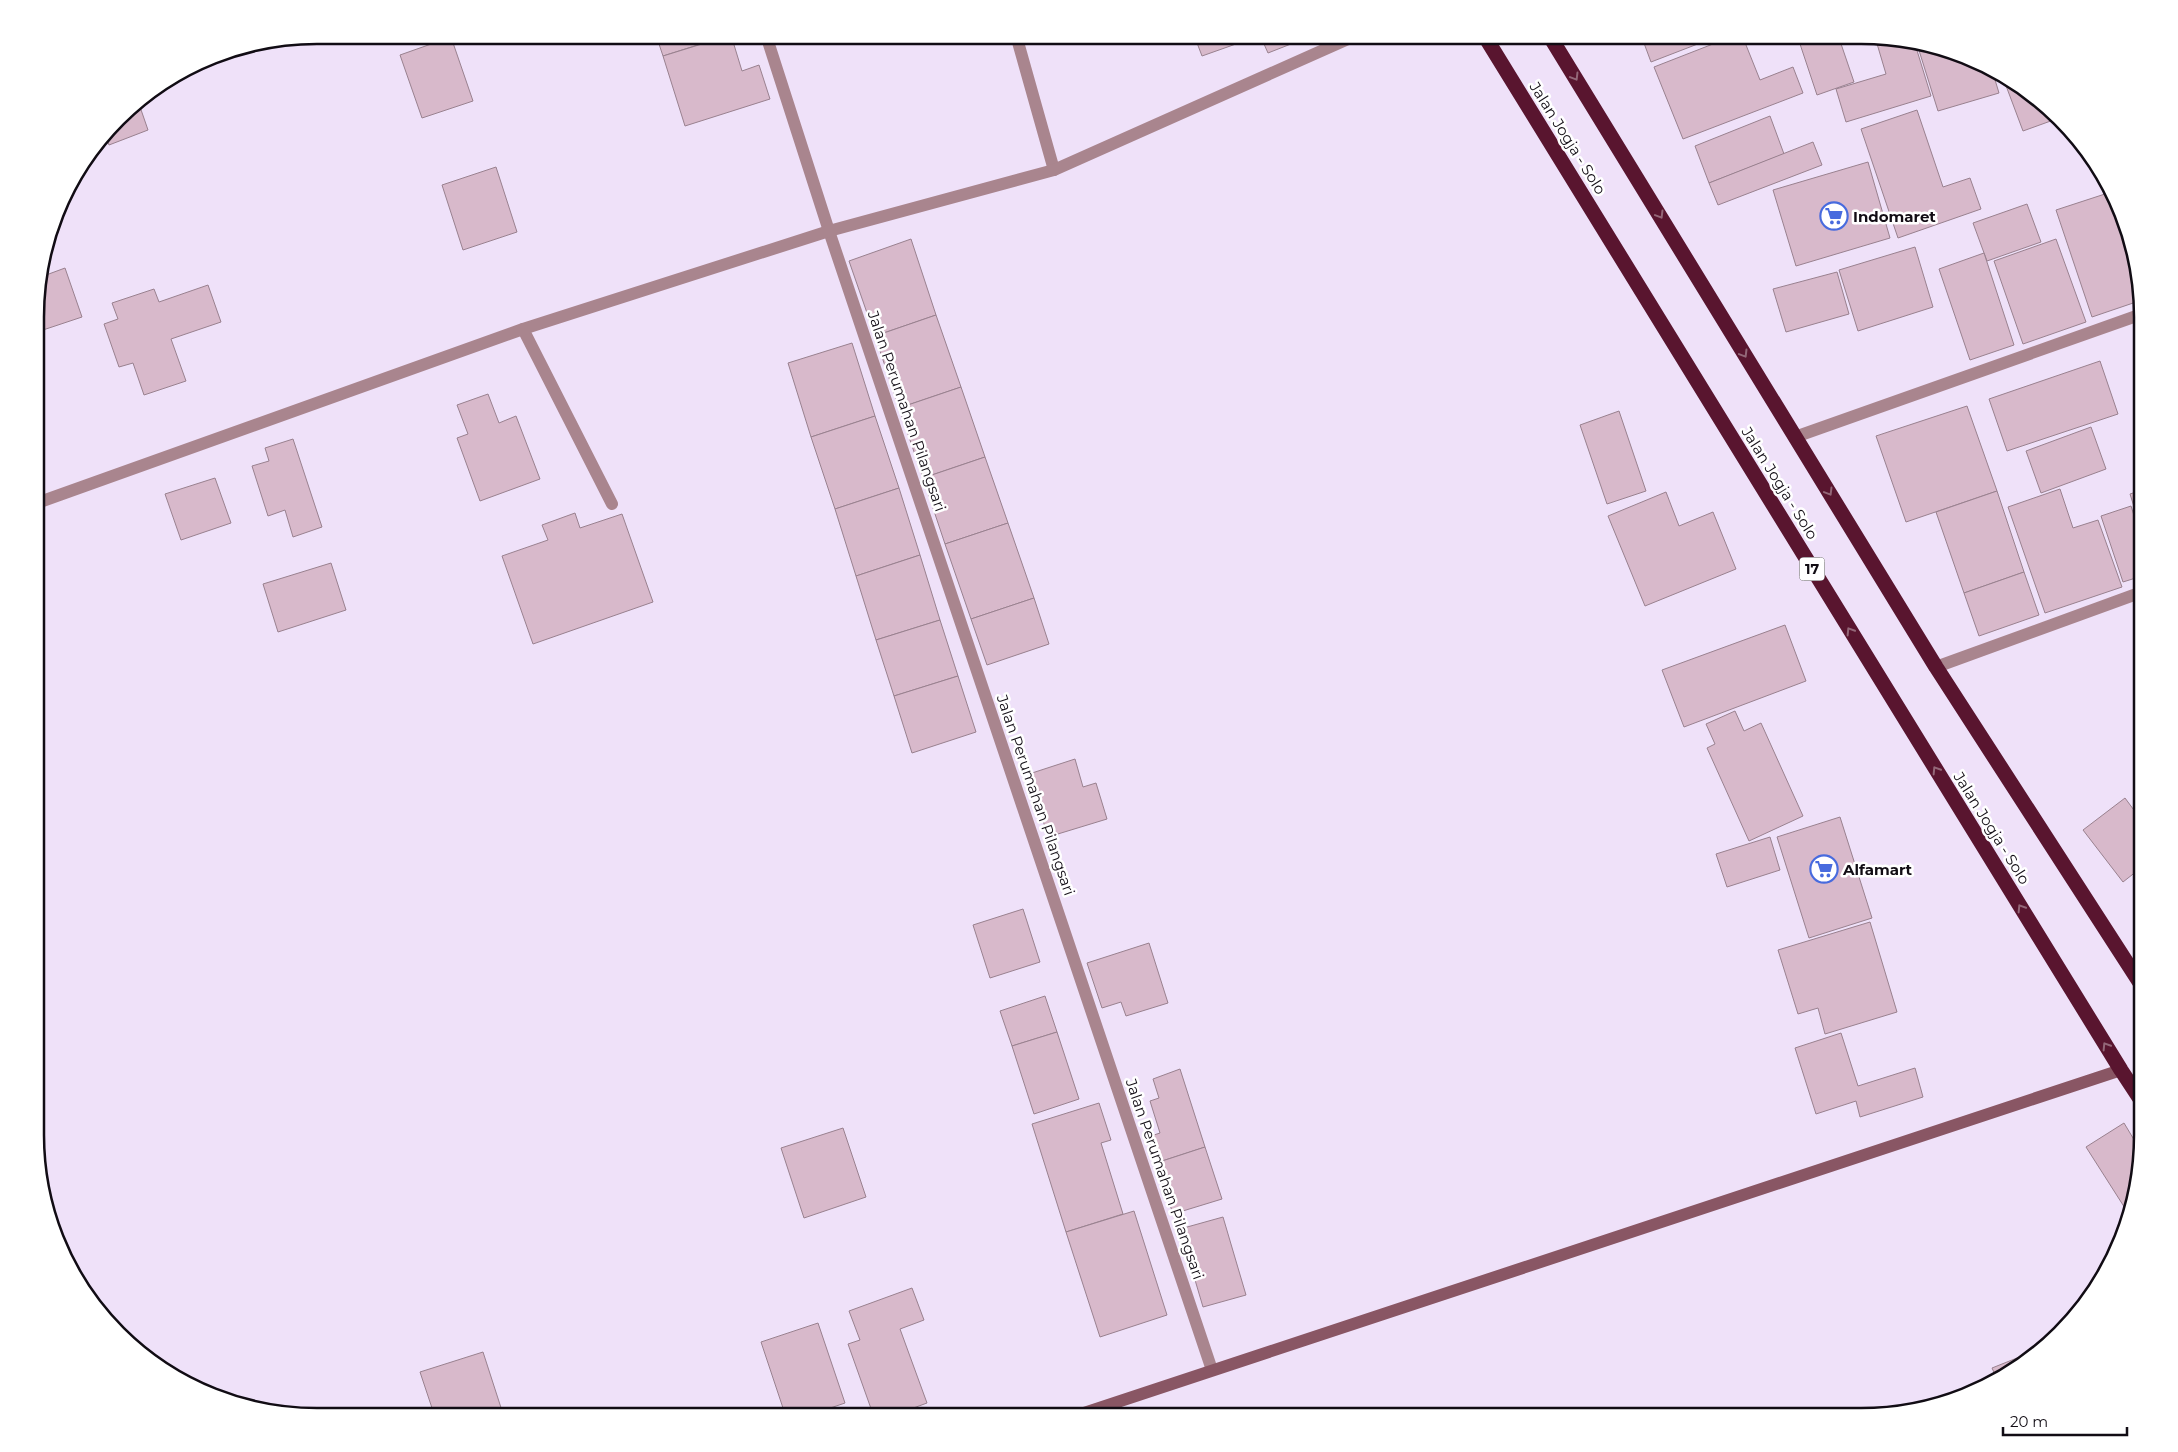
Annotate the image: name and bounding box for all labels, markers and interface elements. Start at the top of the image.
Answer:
one-way arrow [1568,71,1578,80]
street label: Jalan Jogja - Solo [1525,77,1610,198]
supermarket icon: Indomaret [1819,201,1849,231]
place label: Indomaret [1853,207,1936,226]
one-way arrow [1653,210,1663,219]
street label: Jalan Perumahan Pilangsari [863,307,950,514]
one-way arrow [1738,348,1748,357]
street label: Jalan Jogja - Solo [1737,422,1822,543]
one-way arrow [1823,487,1833,496]
road number: 17 [1800,558,1824,580]
one-way arrow [1847,628,1857,637]
street label: Jalan Perumahan Pilangsari [992,691,1079,898]
one-way arrow [1932,766,1942,775]
street label: Jalan Jogja - Solo [1949,767,2034,888]
supermarket icon: Alfamart [1809,854,1839,884]
place label: Alfamart [1842,860,1913,879]
one-way arrow [2017,904,2027,913]
one-way arrow [2102,1043,2112,1052]
street label: Jalan Perumahan Pilangsari [1121,1075,1208,1282]
scale bar [2003,1404,2127,1436]
text: 20 m [2010,1412,2048,1431]

